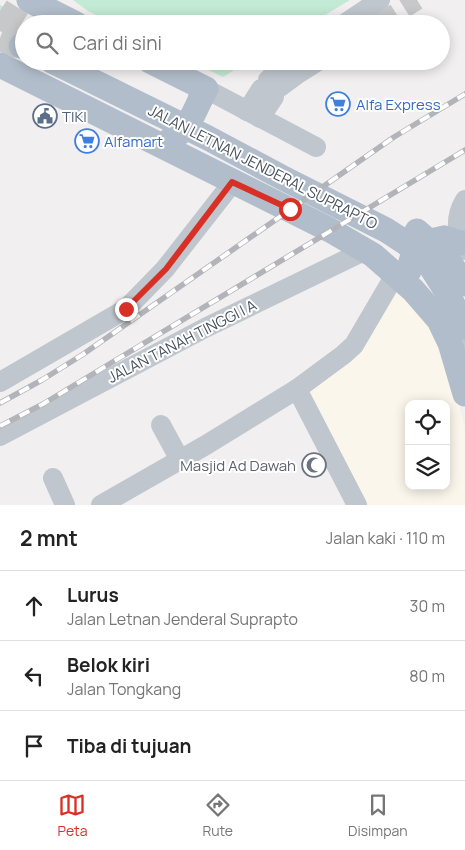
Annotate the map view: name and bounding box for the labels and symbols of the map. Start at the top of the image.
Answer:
supermarket icon: Alfa Express [325,91,351,117]
place label: Alfa Express [356,94,441,115]
street label: JALAN LETNAN JENDERAL SUPRAPTO [145,100,381,234]
public building icon: TIKI [32,103,58,129]
place label: TIKI [62,106,87,127]
supermarket icon: Alfamart [74,128,100,154]
place label: Alfamart [104,131,163,152]
route start [279,198,302,221]
street label: JALAN TANAH TINGGI I A [104,294,260,388]
route end [115,298,138,321]
mosque icon: Masjid Ad Dawah [301,452,327,478]
place label: Masjid Ad Dawah [180,455,296,476]

